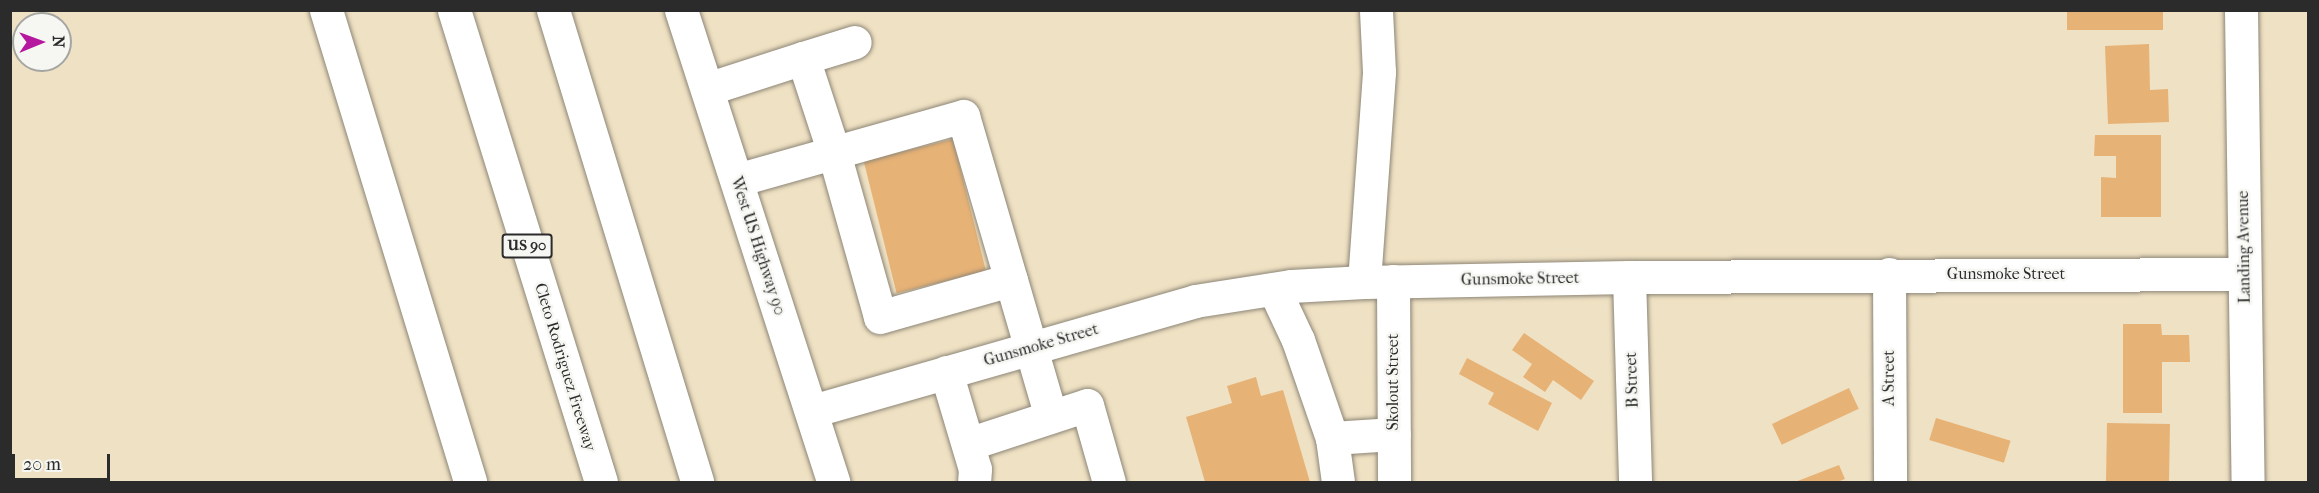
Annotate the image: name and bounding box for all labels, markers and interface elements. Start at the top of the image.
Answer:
north arrow [12,12,72,72]
text: N [49,35,68,48]
street label: West US Highway 90 [727,174,789,318]
street label: Landing Avenue [2233,191,2255,303]
road number: US 90 [502,234,552,258]
street label: Gunsmoke Street [1947,264,2065,284]
street label: Gunsmoke Street [1461,268,1579,290]
street label: Cleto Rodriguez Freeway [530,281,600,453]
street label: Gunsmoke Street [981,319,1101,371]
street label: Skolout Street [1383,334,1403,430]
street label: A Street [1879,350,1899,406]
street label: B Street [1621,352,1643,408]
scale bar [15,442,112,480]
text: 20 m [23,454,61,475]

